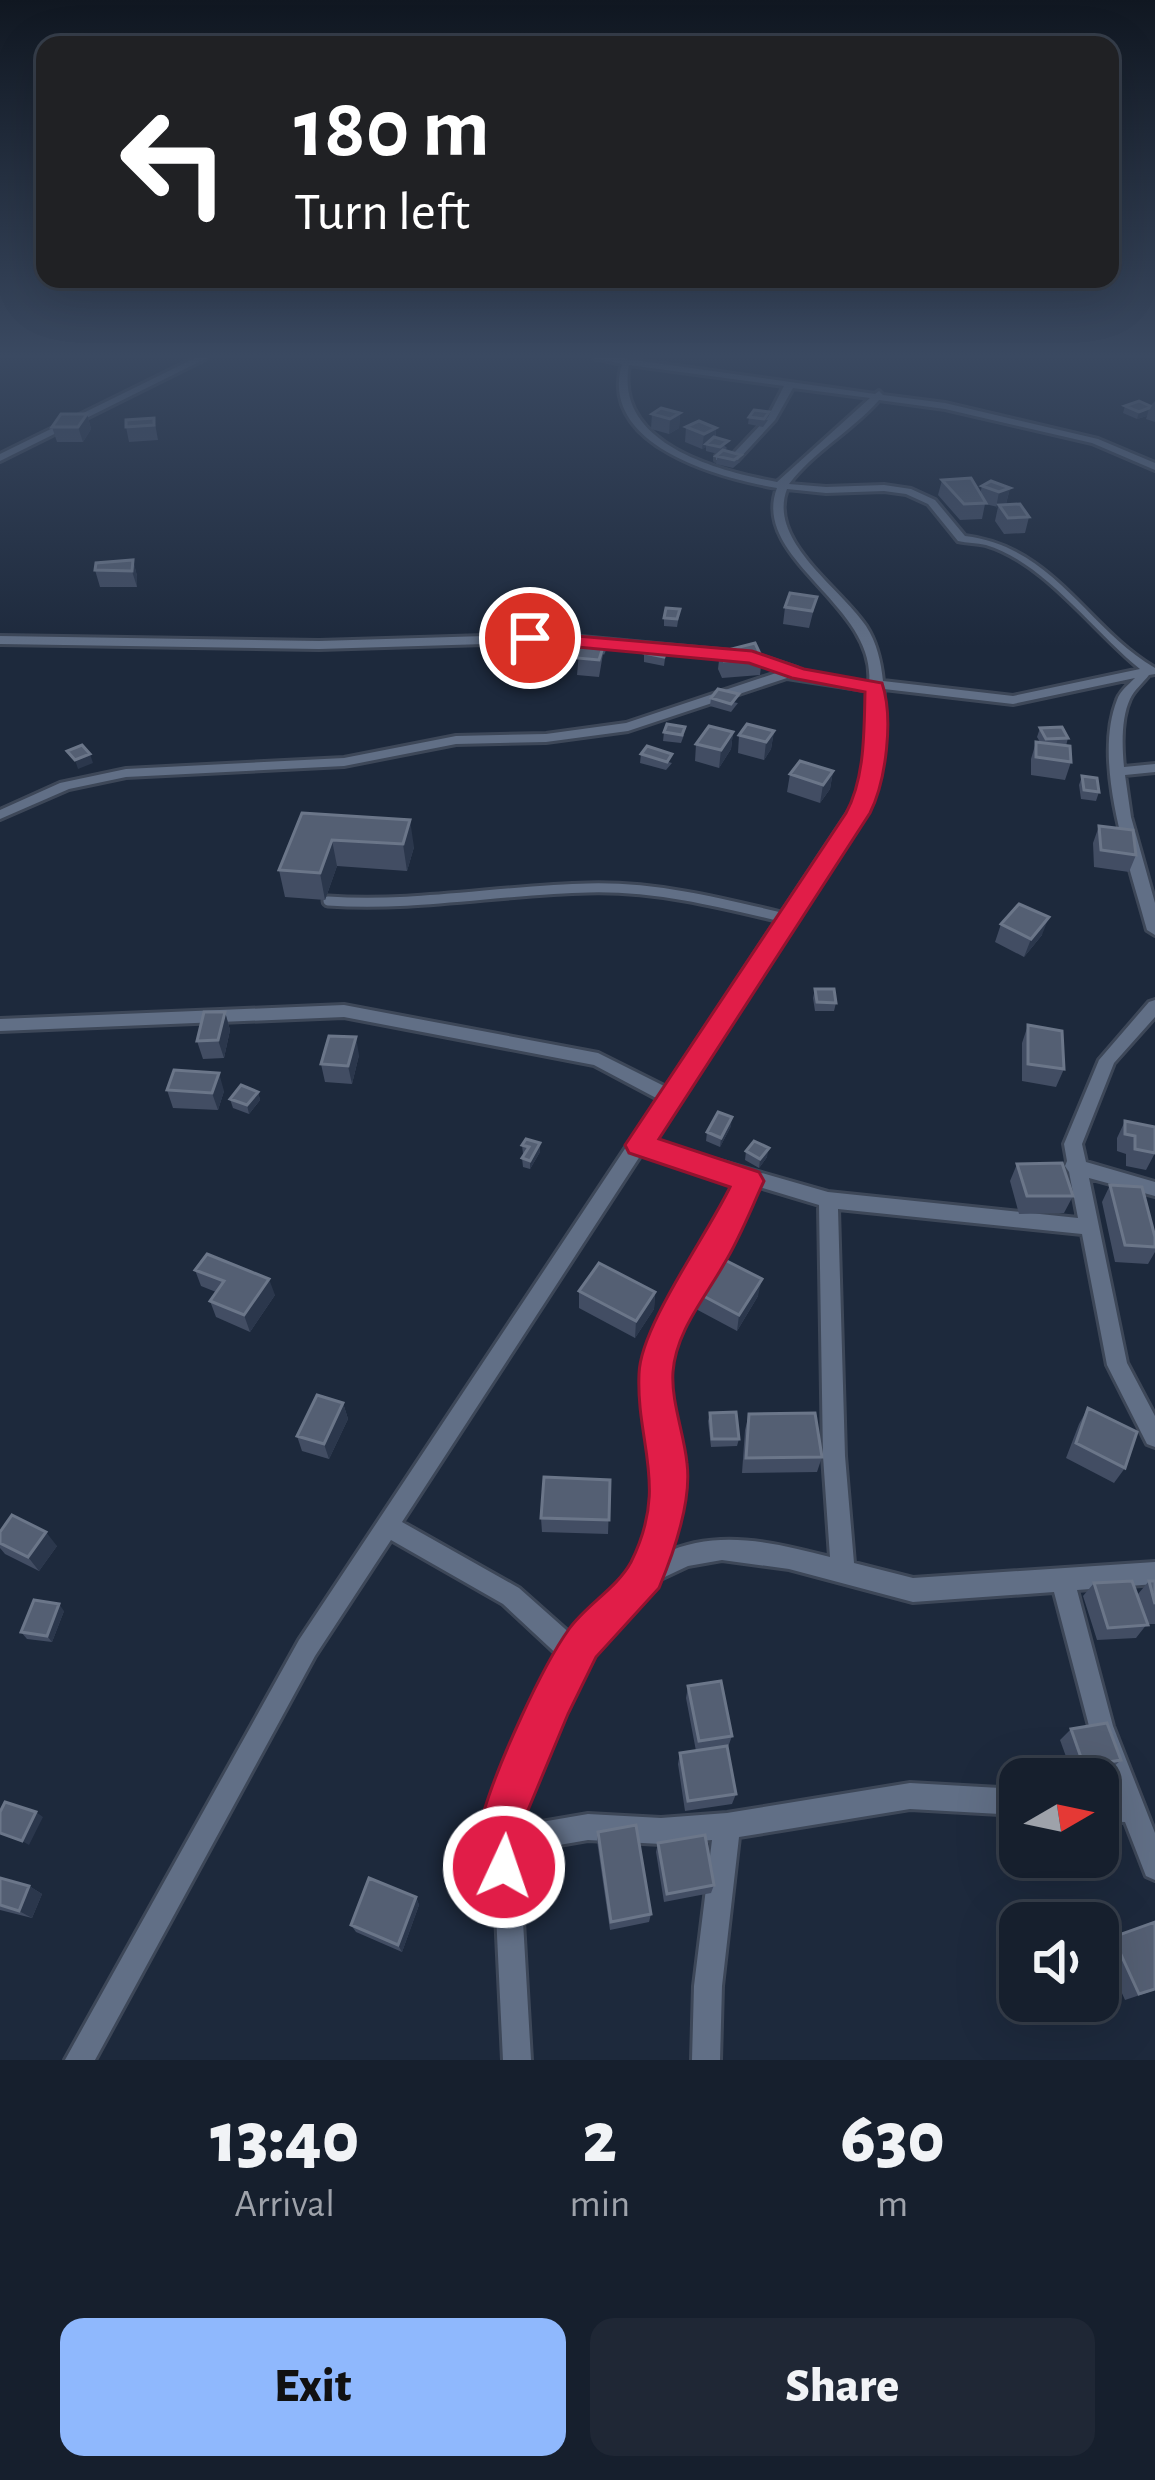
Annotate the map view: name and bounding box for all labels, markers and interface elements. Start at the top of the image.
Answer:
icon: left [96,84,252,240]
text: 180 m [294,88,490,172]
text: Turn left [294,186,470,240]
pin [479,587,581,689]
icon: arrive [497,605,563,671]
north arrow [999,1758,1119,1878]
map controls [999,1758,1119,2022]
position arrow [441,1804,567,1930]
button: sound [999,1902,1119,2022]
text: 13:40 [210,2103,359,2175]
text: 2 [583,2103,617,2175]
text: 630 [841,2103,945,2175]
text: Arrival [235,2185,335,2224]
text: min [569,2185,630,2224]
text: m [877,2185,908,2224]
button: Exit [60,2318,566,2456]
button: Share [590,2318,1095,2456]

